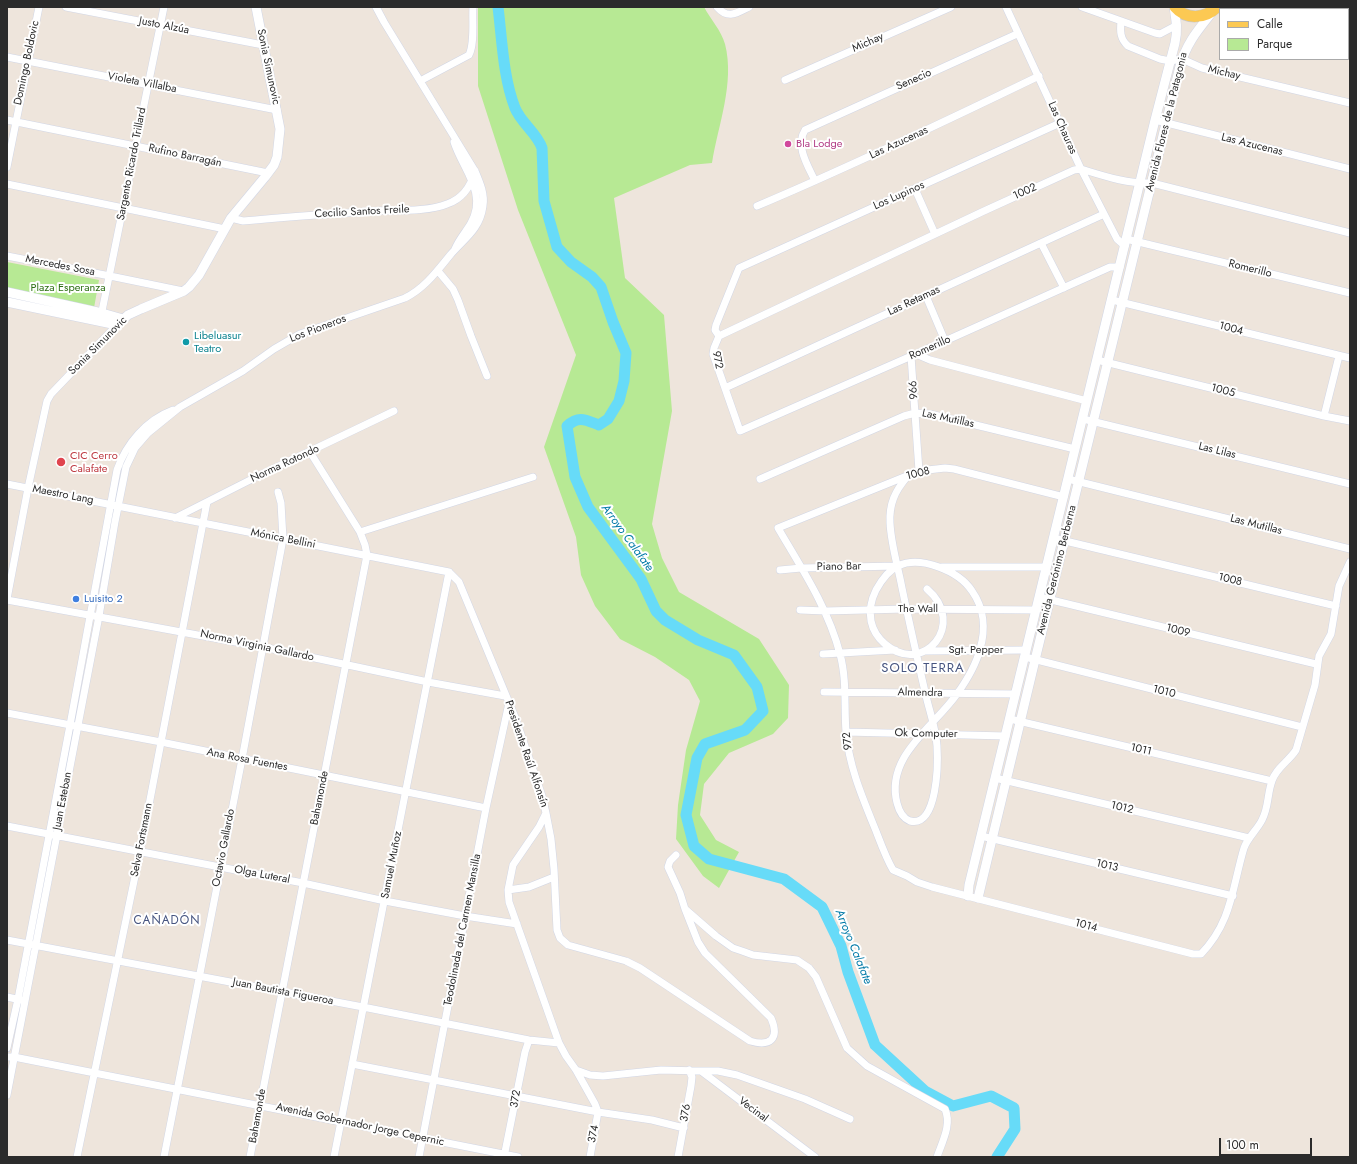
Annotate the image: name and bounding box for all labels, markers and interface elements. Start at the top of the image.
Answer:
legend [1219,8,1349,60]
street label: Justo Alzúa [138,15,190,37]
text: Calle [1257,15,1283,33]
street label: Domingo Boldovic [12,20,42,106]
street label: Sonia Simunovic [254,28,282,106]
street label: Michay [850,30,886,56]
text: Parque [1257,35,1292,53]
street label: Avenida Flores de la Patagonia [1143,51,1191,193]
street label: Michay [1206,63,1242,83]
street label: Senecio [894,66,934,94]
street label: Violeta Villalba [106,70,178,96]
street label: Las Chauras [1045,100,1079,156]
street label: Sargento Ricardo Trillard [115,106,149,222]
street label: Las Azucenas [868,124,930,162]
street label: Las Azucenas [1220,131,1284,159]
place label: Bla Lodge [796,137,842,151]
marker: Bla Lodge [783,139,793,149]
street label: Rufino Barragán [147,142,223,170]
street label: Los Lupinos [871,179,927,213]
street label: 1002 [1011,181,1039,203]
street label: Cecilio Santos Freile [314,203,410,221]
street label: Mercedes Sosa [24,253,96,279]
street label: Romerillo [1227,257,1273,281]
park label: Plaza Esperanza [30,281,106,295]
street label: Las Retamas [886,283,942,319]
street label: Los Pioneros [288,312,348,346]
street label: Sonia Simunovic [66,314,130,378]
street label: 1004 [1217,320,1245,338]
place label: Libeluasur Teatro [194,329,241,355]
street label: Romerillo [907,333,953,363]
marker: Libeluasur Teatro [181,337,191,347]
street label: 972 [709,350,725,370]
street label: 966 [907,380,921,400]
street label: 1005 [1210,382,1236,400]
street label: Las Mutillas [921,407,975,431]
street label: Las Lilas [1197,440,1237,462]
street label: Norma Rotondo [249,442,321,486]
place label: CIC Cerro Calafate [70,449,118,475]
marker: CIC Cerro Calafate [55,456,67,468]
street label: 1008 [905,465,931,483]
street label: Maestro Lang [31,483,95,507]
water label: Arroyo Calafate [598,502,656,574]
street label: Avenida Gerónimo Berberna [1034,504,1080,636]
street label: Las Mutillas [1229,512,1283,538]
street label: Mónica Bellini [249,526,317,552]
street label: Piano Bar [817,560,861,574]
street label: 1008 [1217,571,1243,589]
place label: Luisito 2 [84,592,123,606]
marker: Luisito 2 [71,594,81,604]
street label: The Wall [898,602,938,616]
street label: 1009 [1165,622,1191,640]
street label: Norma Virginia Gallardo [199,628,315,664]
street label: Sgt. Pepper [949,643,1003,657]
district label: SOLO TERRA [881,661,965,677]
street label: 1010 [1151,683,1177,701]
street label: Almendra [897,686,943,700]
street label: Presidente Raúl Alfonsín [501,699,551,809]
street label: Ok Computer [894,727,958,741]
street label: 972 [840,731,856,751]
street label: 1011 [1129,741,1153,759]
street label: Ana Rosa Fuentes [205,746,289,774]
street label: Bahamonde [308,770,332,826]
street label: Juan Esteban [51,771,75,831]
street label: 1012 [1109,799,1135,817]
street label: Selva Fortsmann [128,802,156,878]
street label: Octavio Gallardo [210,808,238,888]
street label: Samuel Muñoz [379,830,405,900]
street label: Teodolinada del Carmen Mansilla [442,853,484,1007]
street label: 1013 [1095,857,1119,875]
street label: Olga Luteral [233,863,291,887]
water label: Arroyo Calafate [831,908,875,986]
district label: CAÑADÓN [133,914,201,928]
street label: 1014 [1073,917,1099,935]
street label: Juan Bautista Figueroa [232,976,334,1008]
street label: Bahamonde [247,1088,269,1144]
street label: 372 [508,1089,524,1109]
street label: Vecinal [736,1095,770,1125]
street label: Avenida Gobernador Jorge Cepernic [275,1101,445,1149]
street label: 376 [678,1103,694,1123]
street label: 374 [586,1124,602,1144]
scale bar [1221,1130,1314,1156]
text: 100 m [1226,1136,1259,1154]

